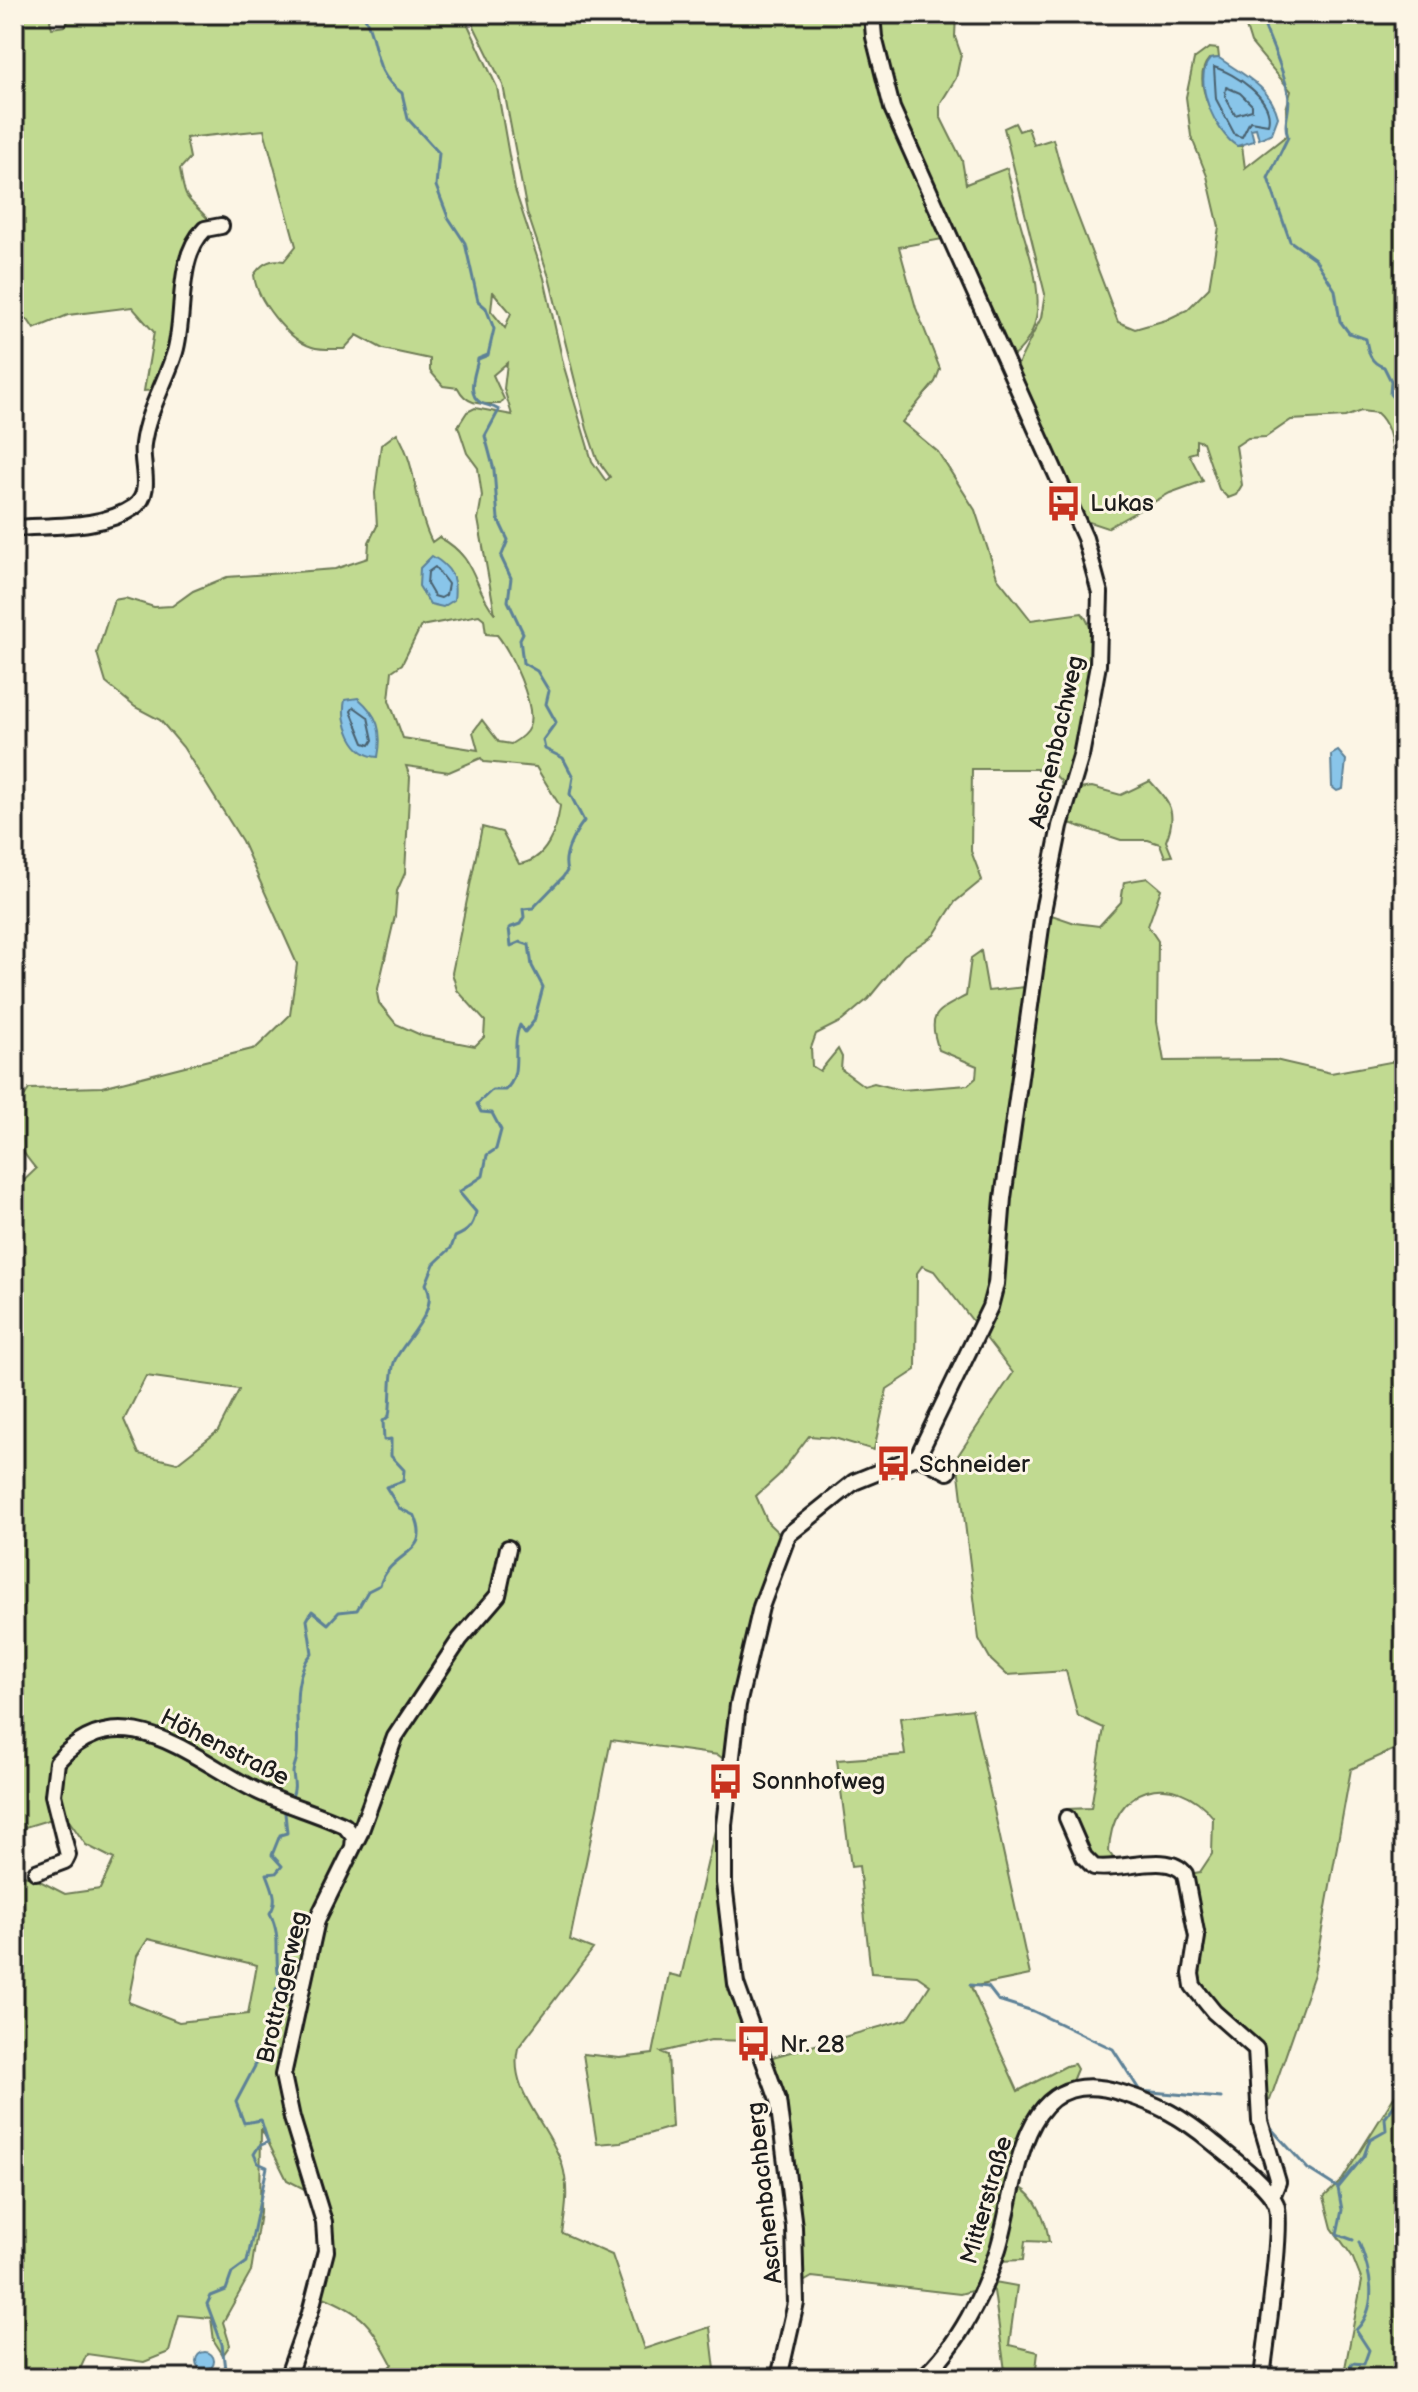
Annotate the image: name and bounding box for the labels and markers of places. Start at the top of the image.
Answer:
bus stop icon: Lukas [1045,484,1083,522]
place label: Lukas [1090,489,1154,518]
bus stop icon: Schneider [874,1445,912,1483]
place label: Schneider [919,1450,1030,1479]
bus stop icon: Sonnhofweg [707,1762,745,1800]
place label: Sonnhofweg [752,1767,885,1796]
bus stop icon: Nr. 28 [735,2025,773,2063]
place label: Nr. 28 [780,2030,845,2059]

